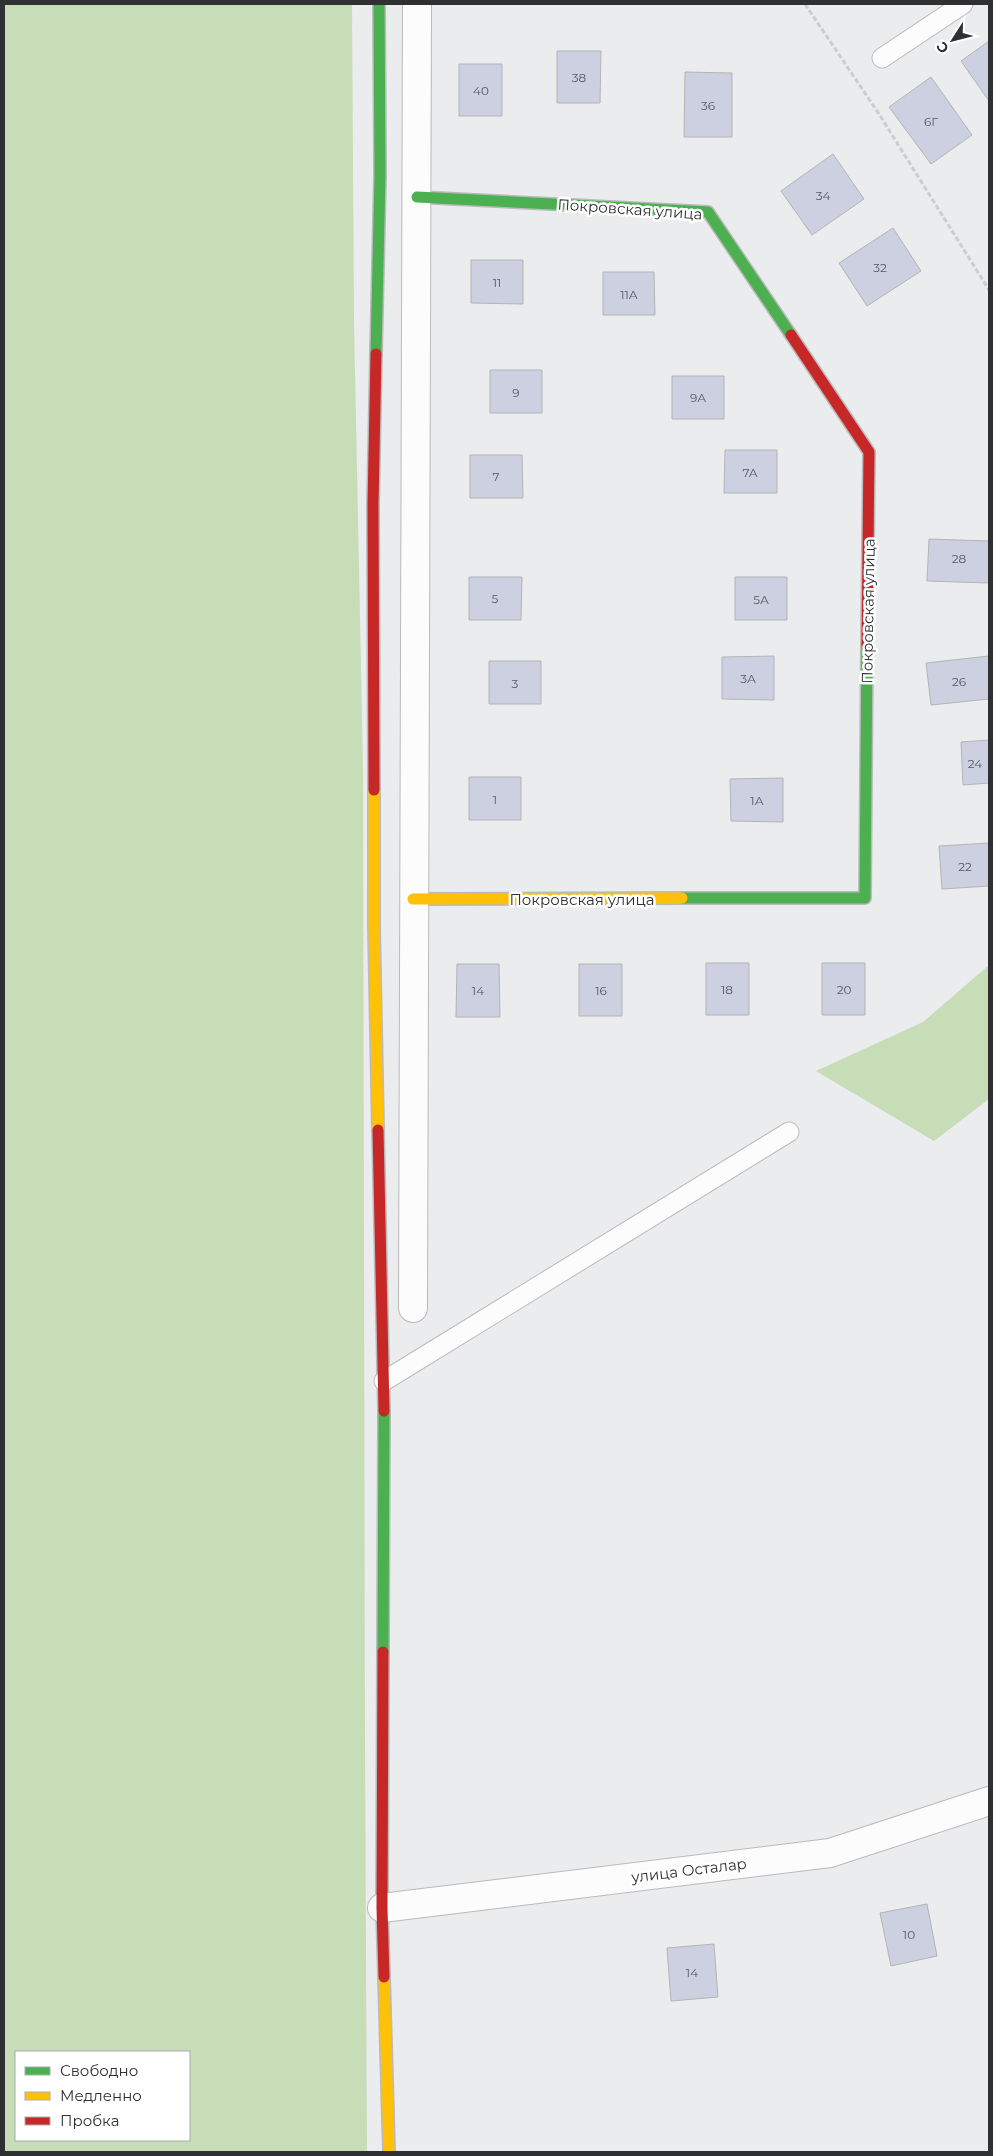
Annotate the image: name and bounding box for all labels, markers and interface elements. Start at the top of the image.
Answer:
north arrow [928,15,978,65]
text: С [932,38,953,57]
house number: 38 [572,70,587,85]
house number: 40 [473,83,489,98]
house number: 36 [701,98,715,113]
house number: 6Г [924,114,938,129]
house number: 34 [816,188,830,203]
street label: Покровская улица [557,194,703,224]
house number: 32 [873,260,887,275]
house number: 11 [493,275,501,290]
house number: 11А [620,287,638,302]
house number: 9 [512,385,520,400]
house number: 9А [690,390,706,405]
house number: 7А [742,465,758,480]
house number: 7 [492,469,500,484]
street label: Покровская улица [857,538,879,684]
house number: 28 [952,551,967,566]
house number: 5 [492,591,499,606]
house number: 5А [753,592,769,607]
house number: 3А [740,671,756,686]
house number: 26 [952,674,966,689]
house number: 3 [512,676,519,691]
house number: 24 [968,756,982,771]
house number: 1 [493,792,497,807]
house number: 1А [750,793,764,808]
house number: 22 [958,859,972,874]
street label: Покровская улица [509,890,655,909]
house number: 18 [721,982,733,997]
house number: 20 [837,982,851,997]
house number: 14 [472,983,484,998]
house number: 16 [595,983,607,998]
street label: улица Осталар [629,1853,748,1887]
house number: 10 [903,1927,915,1942]
house number: 14 [686,1965,698,1980]
legend [15,2051,190,2141]
text: Свободно [60,2061,138,2080]
text: Медленно [60,2086,142,2105]
text: Пробка [60,2111,119,2130]

